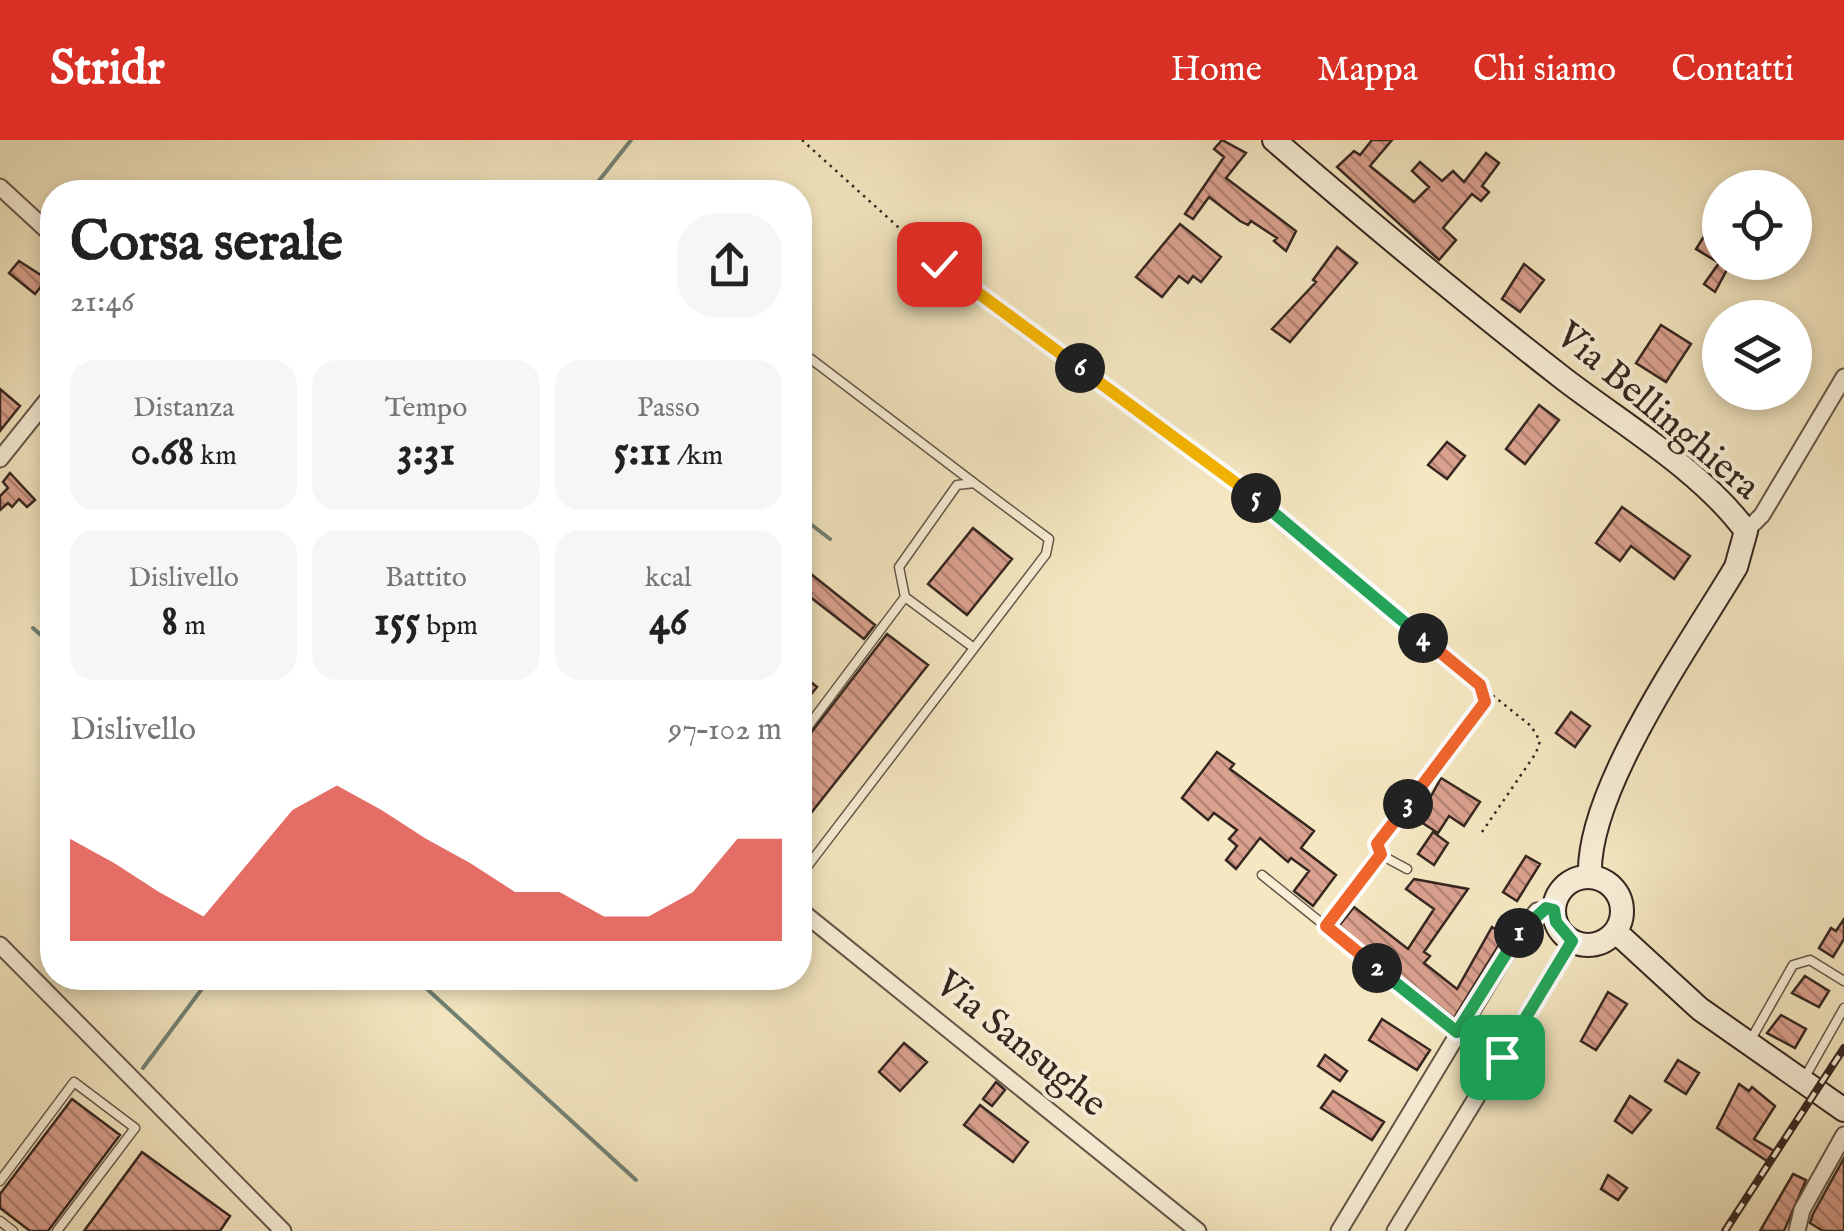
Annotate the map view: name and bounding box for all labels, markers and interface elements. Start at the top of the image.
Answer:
text: Stridr [50,40,165,100]
text: Home [1170,48,1262,93]
text: Mappa [1317,48,1418,93]
text: Chi siamo [1473,48,1616,93]
text: Contatti [1671,48,1794,93]
map controls [1702,170,1812,410]
button: locate [1702,170,1812,280]
text: Corsa serale [70,209,343,279]
button: share [677,213,782,318]
pin [897,222,982,307]
icon: check [912,237,967,292]
text: 21:46 [70,282,135,323]
button: layers [1702,300,1812,410]
street label: Via Bellinghiera [1544,312,1769,512]
pin: 6 [1055,343,1105,393]
text: 6 [1074,350,1086,385]
text: Distanza [133,391,234,426]
text: Tempo [385,391,467,426]
text: Passo [637,391,700,426]
text: 0.68 [130,426,194,479]
text: 3:31 [397,426,455,479]
text: 5:11 [613,426,671,479]
text: km [194,439,237,474]
text: /km [671,439,723,474]
pin: 5 [1231,473,1281,523]
text: 5 [1251,480,1261,515]
text: Dislivello [129,561,239,596]
text: Battito [385,561,467,596]
text: kcal [645,561,692,596]
text: 8 [162,596,178,649]
text: 155 [374,596,420,649]
text: 46 [649,596,687,649]
text: m [178,609,206,644]
text: bpm [420,609,478,644]
pin: 4 [1398,613,1448,663]
text: 4 [1416,620,1430,655]
text: Dislivello [70,710,196,751]
text: 97–102 m [668,710,782,751]
pin: 3 [1383,779,1433,829]
text: 3 [1403,786,1413,821]
pin: 1 [1494,908,1544,958]
text: 1 [1514,915,1524,950]
pin: 2 [1352,943,1402,993]
text: 2 [1370,950,1384,985]
street label: Via Sansughe [924,961,1116,1129]
pin [1460,1015,1545,1100]
icon: arrive [1475,1030,1530,1085]

